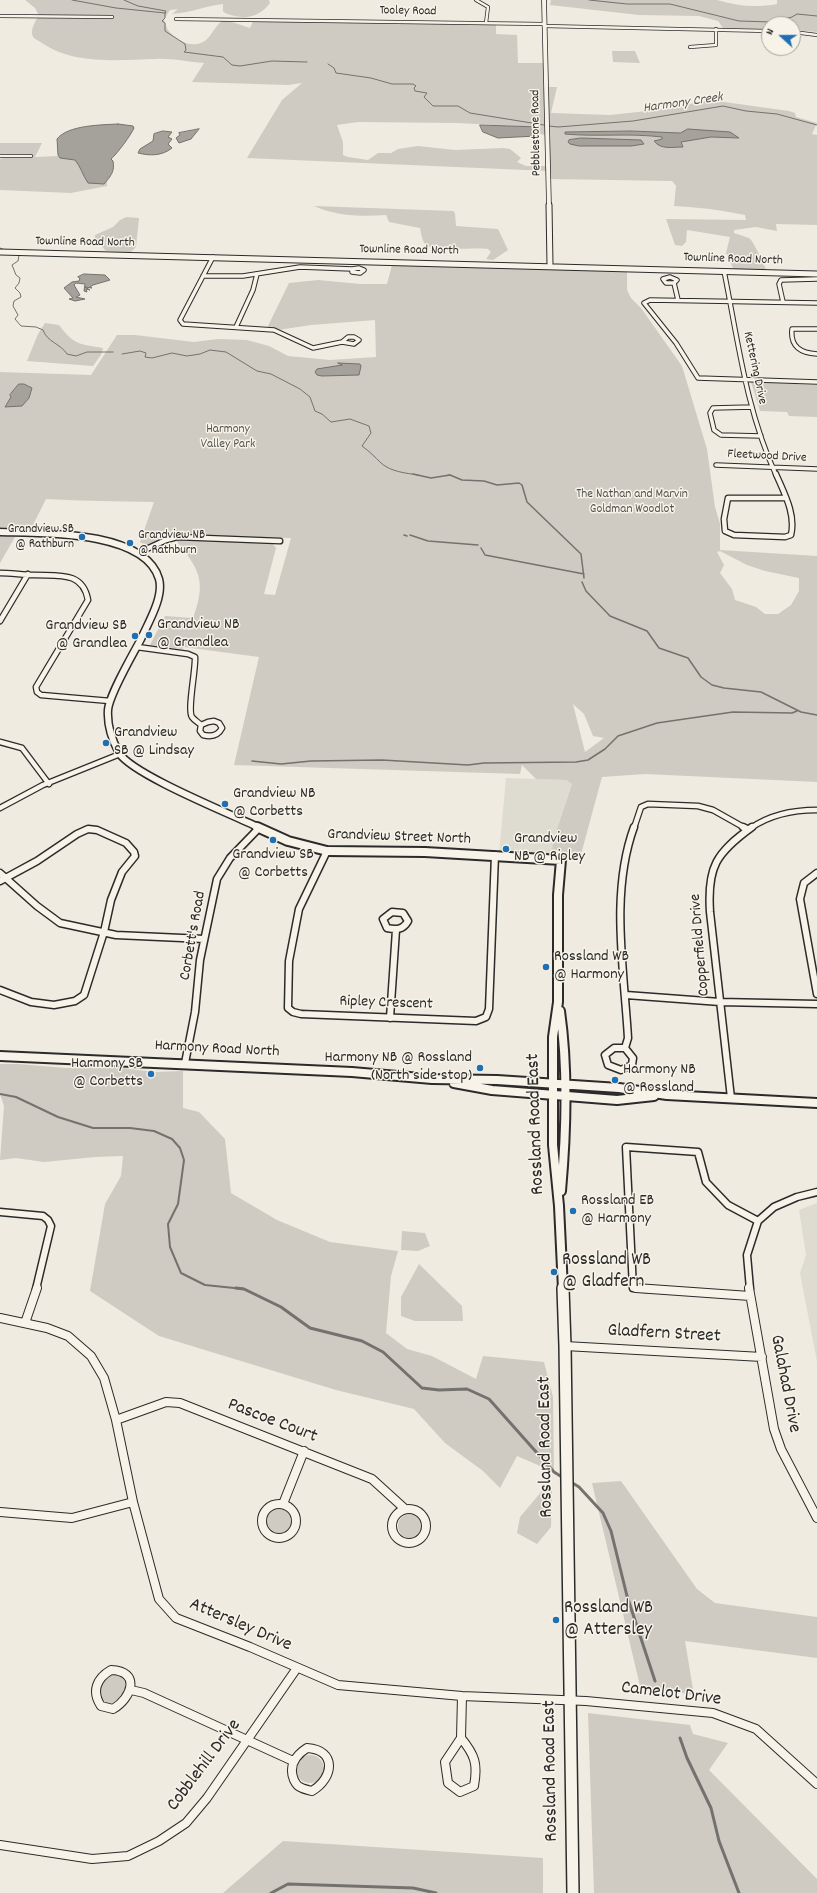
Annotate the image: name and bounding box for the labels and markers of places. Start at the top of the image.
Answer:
place label: Grandview SB @ Rathburn [8,522,74,553]
place label: Grandview NB @ Rathburn [138,528,205,559]
marker: Grandview SB @ Rathburn [77,532,87,542]
marker: Grandview NB @ Rathburn [125,538,135,548]
place label: Grandview NB @ Grandlea [157,616,240,654]
place label: Grandview SB @ Grandlea [45,617,127,655]
marker: Grandview NB @ Grandlea [144,630,154,640]
marker: Grandview SB @ Grandlea [130,631,140,641]
place label: Grandview SB @ Lindsay [114,724,194,762]
marker: Grandview SB @ Lindsay [101,738,111,748]
place label: Grandview NB @ Corbetts [233,785,316,823]
marker: Grandview NB @ Corbetts [220,799,230,809]
place label: Grandview NB @ Ripley [514,830,585,868]
marker: Grandview SB @ Corbetts [268,835,278,845]
marker: Grandview NB @ Ripley [501,844,511,854]
place label: Grandview SB @ Corbetts [232,846,314,884]
place label: Rossland WB @ Harmony [554,948,629,986]
marker: Rossland WB @ Harmony [541,962,551,972]
place label: Harmony NB @ Rossland (North side stop) [324,1049,472,1087]
place label: Harmony SB @ Corbetts [71,1055,143,1093]
place label: Harmony NB @ Rossland [623,1061,696,1099]
marker: Harmony NB @ Rossland (North side stop) [475,1063,485,1073]
marker: Harmony SB @ Corbetts [146,1069,156,1079]
marker: Harmony NB @ Rossland [610,1075,620,1085]
place label: Rossland EB @ Harmony [581,1192,654,1230]
marker: Rossland EB @ Harmony [568,1206,578,1216]
place label: Rossland WB @ Gladfern [562,1250,651,1294]
marker: Rossland WB @ Gladfern [549,1267,559,1277]
place label: Rossland WB @ Attersley [564,1598,653,1642]
marker: Rossland WB @ Attersley [551,1615,561,1625]

